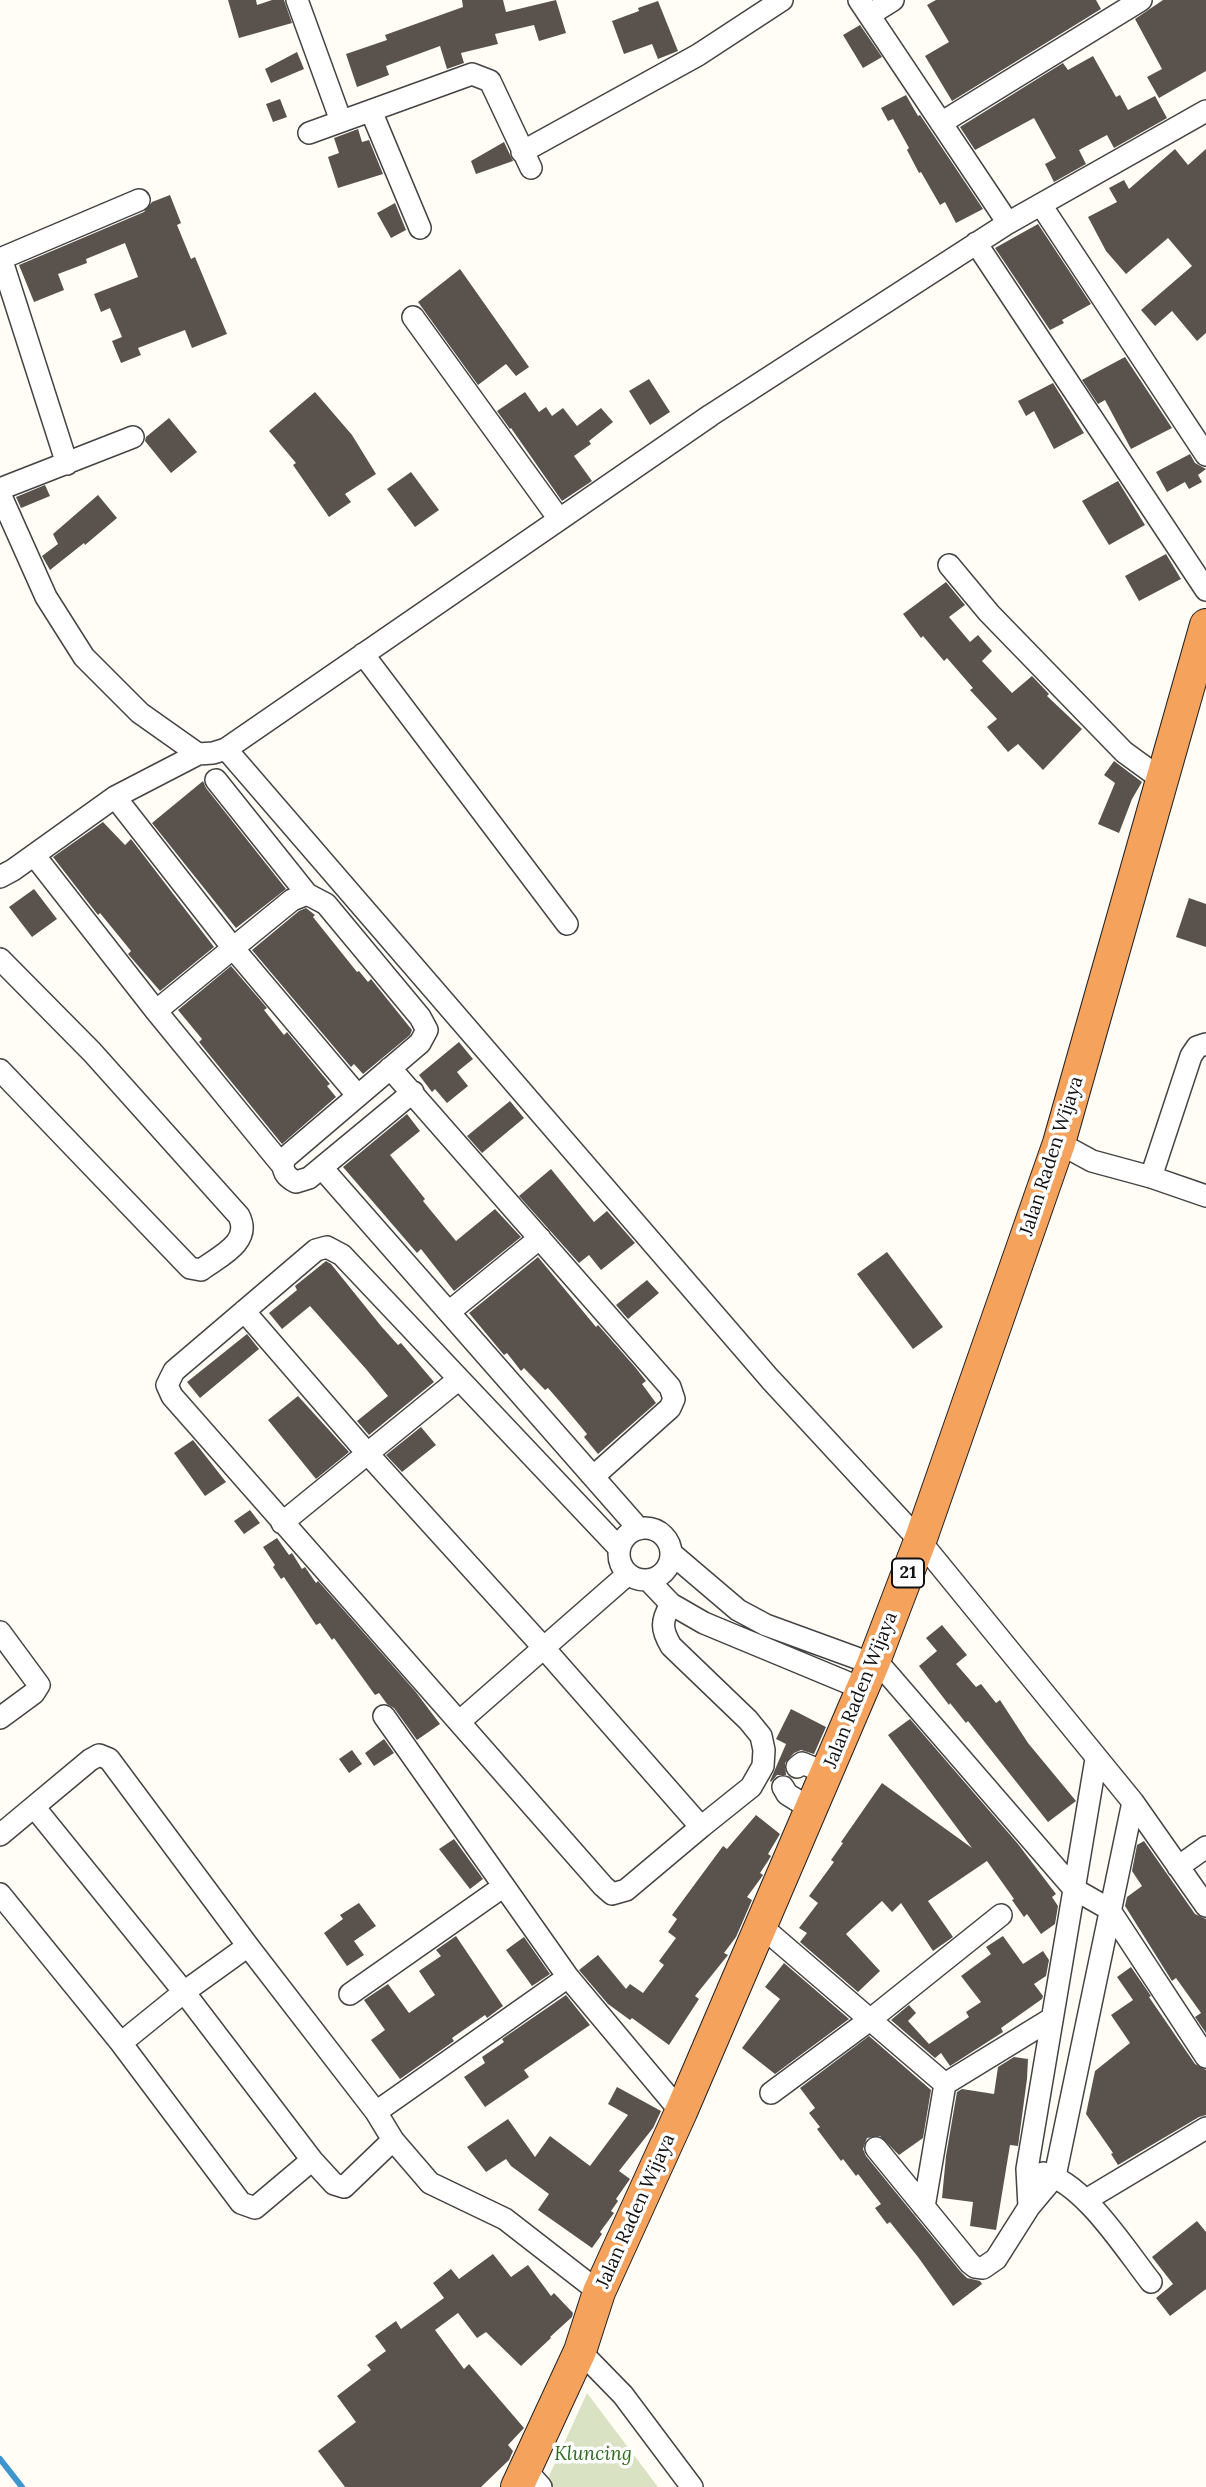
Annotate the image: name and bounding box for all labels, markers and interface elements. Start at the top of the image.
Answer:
street label: Jalan Raden Wijaya [1015,1073,1089,1239]
road number: 21 [892,1558,924,1588]
street label: Jalan Raden Wijaya [819,1609,903,1771]
street label: Jalan Raden Wijaya [592,2130,680,2292]
park label: Kluncing [554,2444,632,2466]

